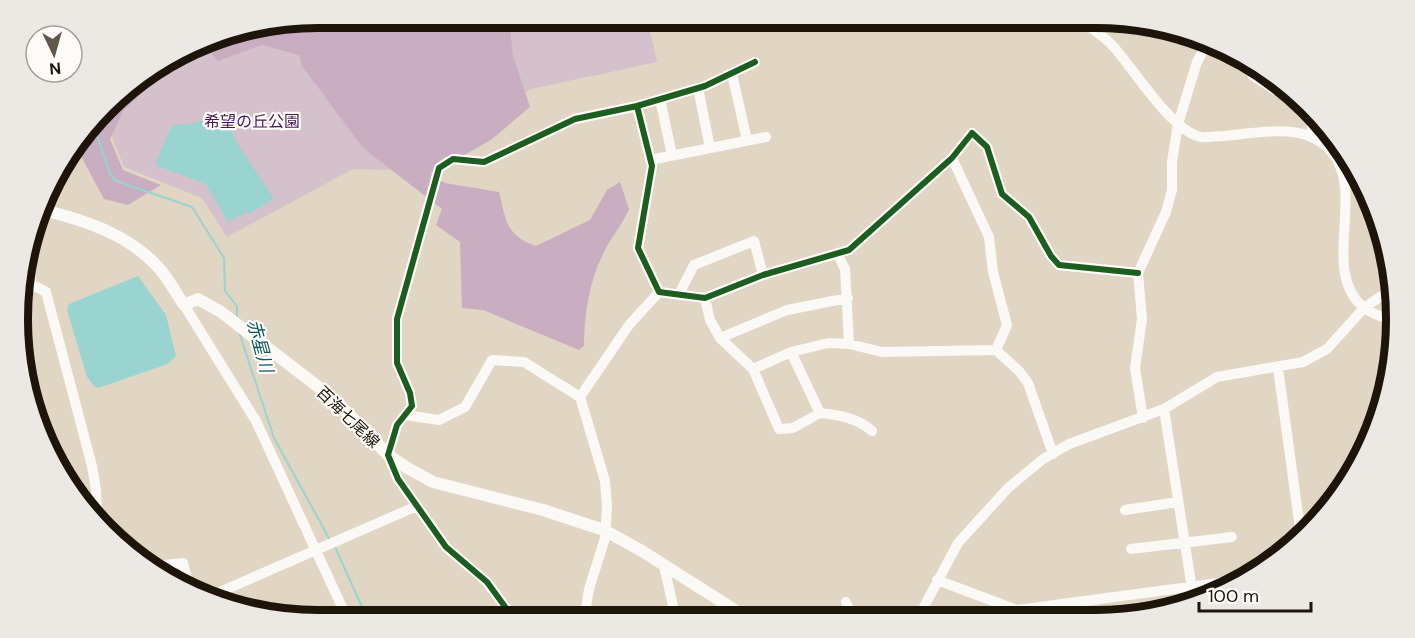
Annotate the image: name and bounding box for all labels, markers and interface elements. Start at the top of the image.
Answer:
north arrow [24,24,84,84]
text: N [49,57,62,79]
park label: 希望の丘公園 [204,111,300,132]
water label: 赤星川 [241,317,279,377]
street label: 百海七尾線 [312,382,384,452]
scale bar [1199,575,1312,613]
text: 100 m [1208,584,1259,608]

